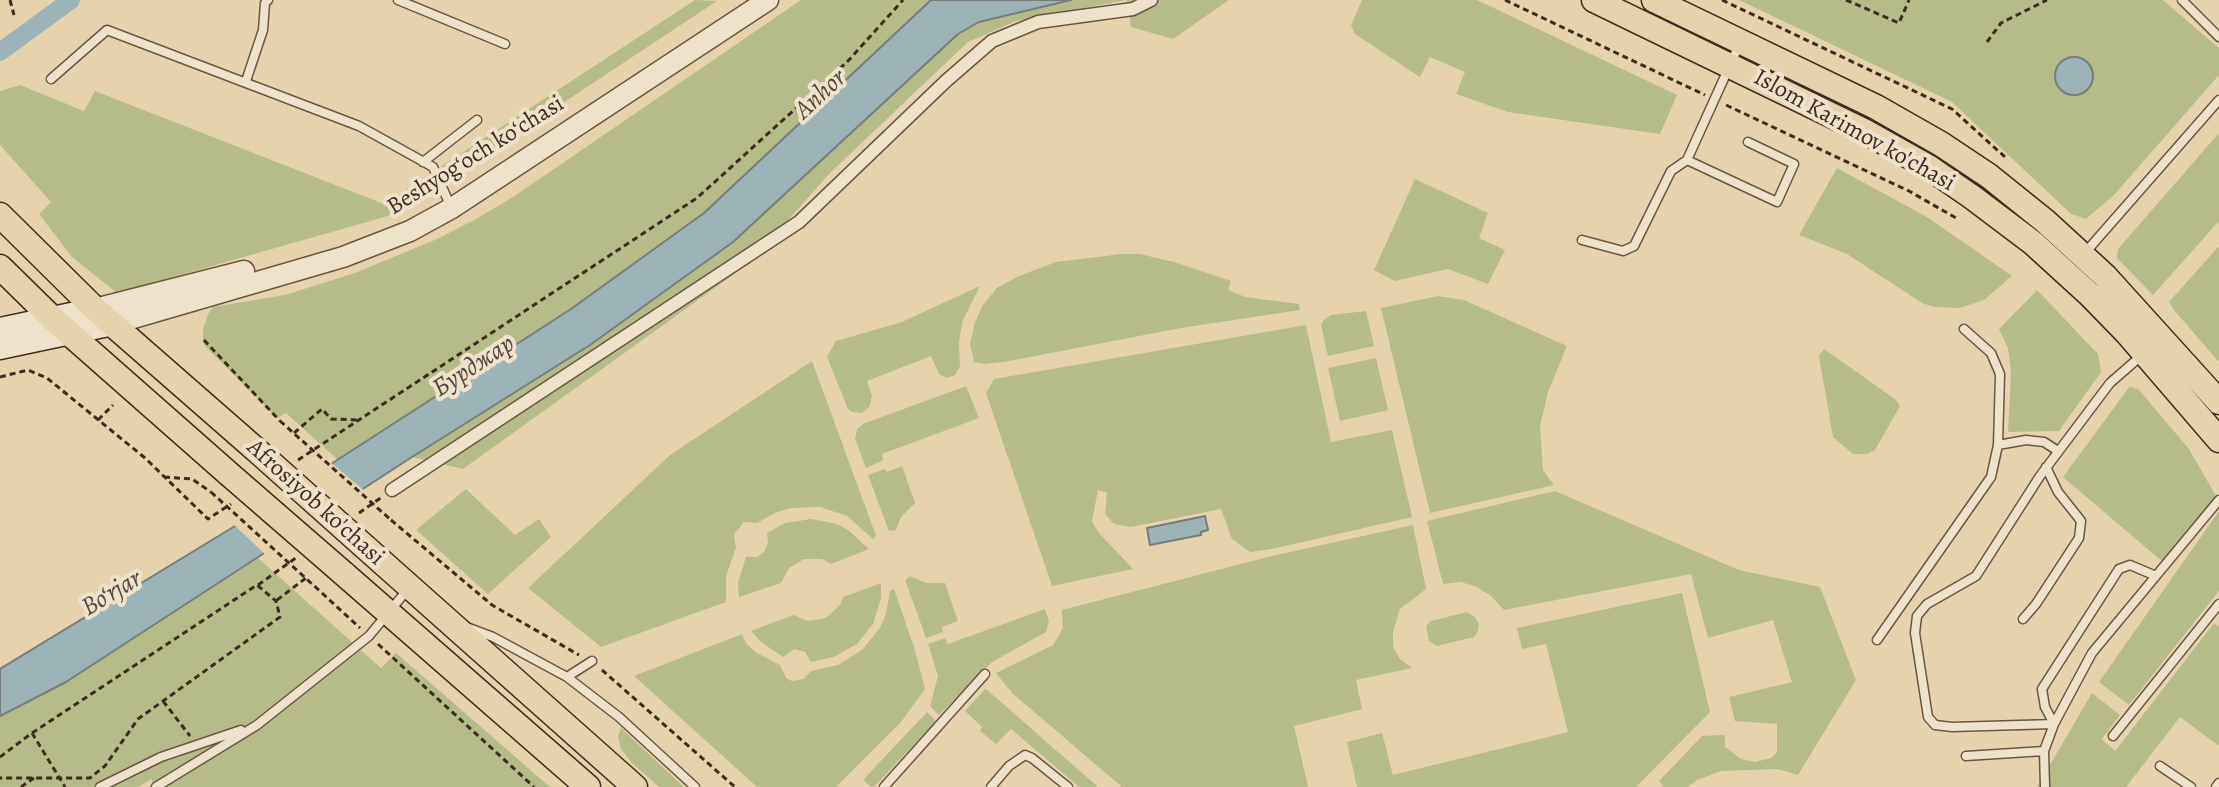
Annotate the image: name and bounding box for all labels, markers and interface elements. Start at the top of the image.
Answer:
water label: Anhor [789,63,853,127]
street label: Islom Karimov ko'chasi [1748,64,1960,198]
street label: Beshyogʻoch koʻchasi [382,90,570,222]
water label: Бурджар [427,329,521,405]
street label: Afrosiyob ko'chasi [240,434,390,572]
water label: Bo‘rjar [76,564,148,624]

